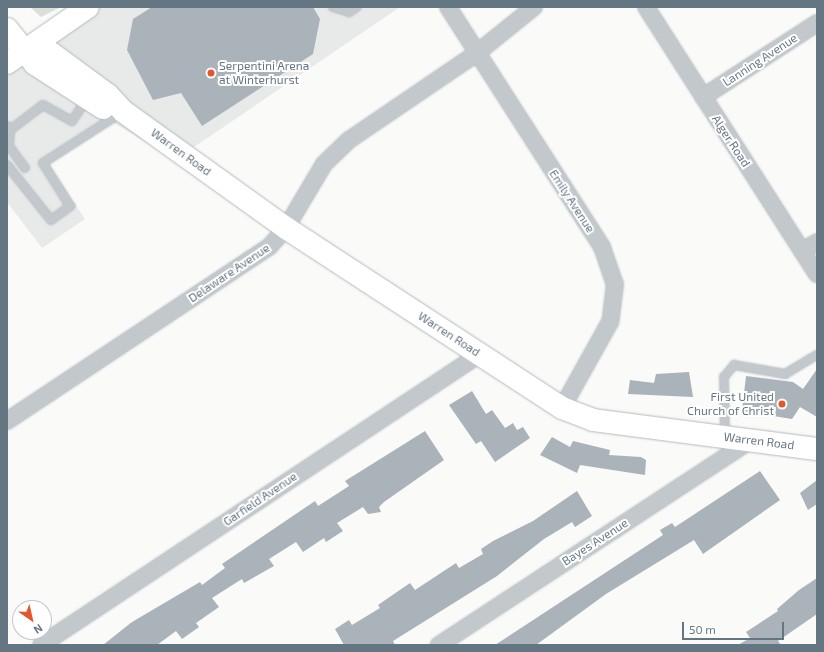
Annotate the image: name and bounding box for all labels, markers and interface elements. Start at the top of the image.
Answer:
street label: Lanning Avenue [720,30,800,90]
place label: Serpentini Arena at Winterhurst [219,59,310,87]
marker: Serpentini Arena at Winterhurst [206,68,216,78]
street label: Alger Road [709,112,753,170]
street label: Warren Road [148,125,214,179]
street label: Emily Avenue [546,167,598,235]
street label: Delaware Avenue [186,240,272,306]
street label: Warren Road [415,309,483,359]
place label: First United Church of Christ [687,390,774,418]
marker: First United Church of Christ [777,399,787,409]
street label: Warren Road [723,430,795,452]
street label: Garfield Avenue [220,469,300,529]
street label: Bayes Avenue [559,515,631,569]
north arrow [12,600,52,640]
scale bar [684,614,786,640]
text: N [32,622,45,637]
text: 50 m [689,622,716,636]

